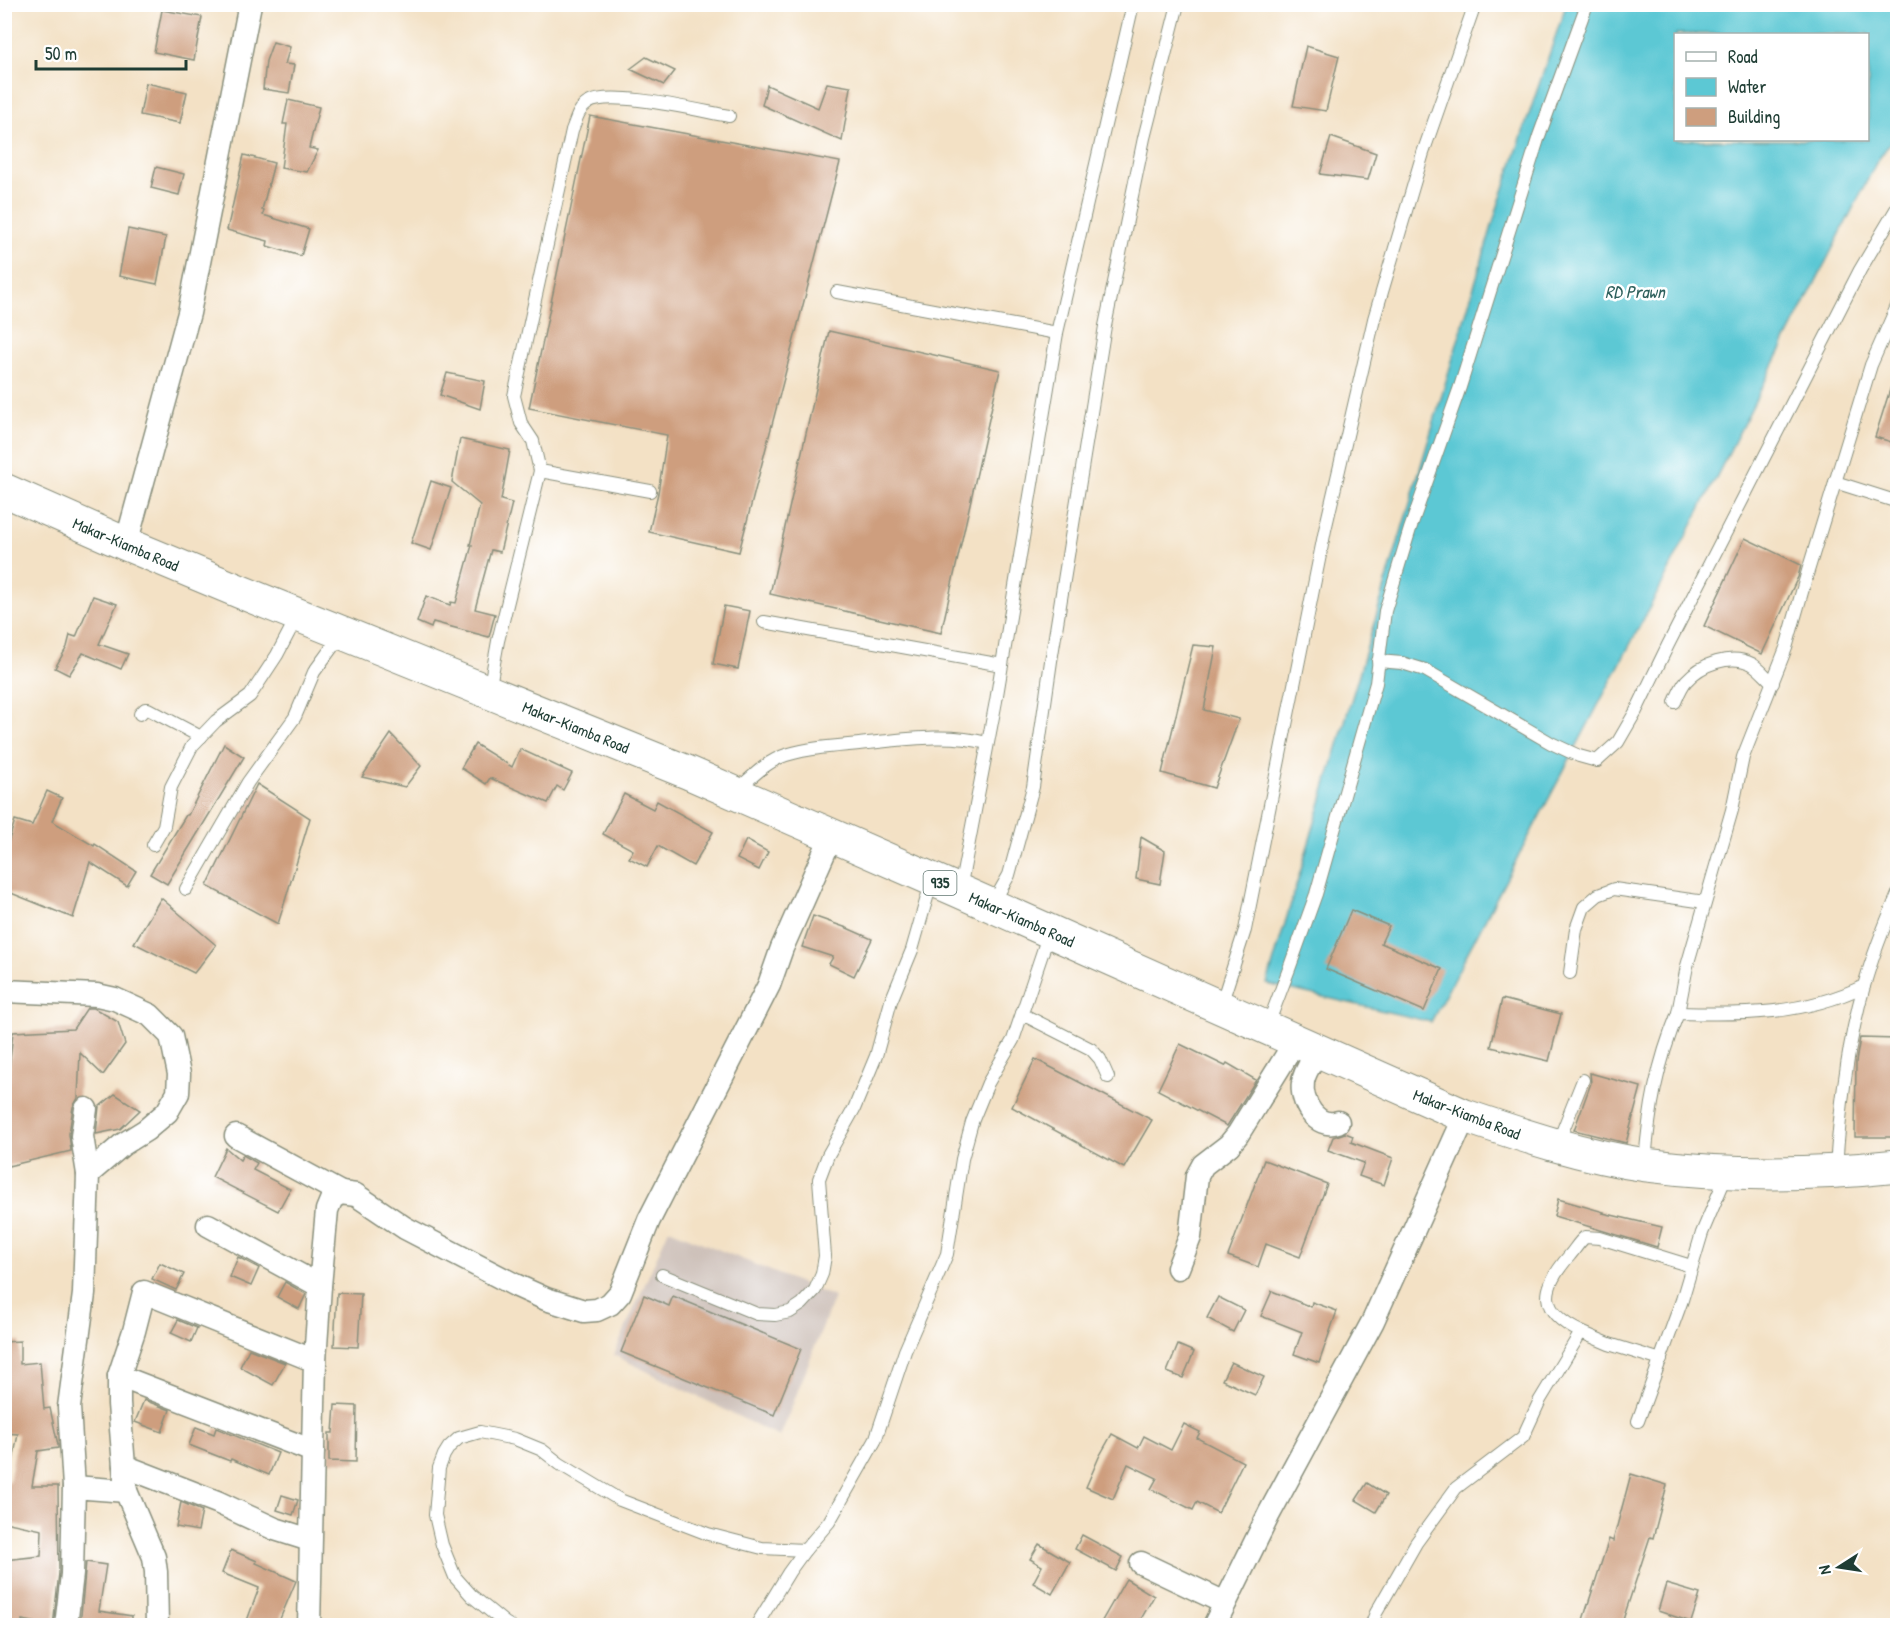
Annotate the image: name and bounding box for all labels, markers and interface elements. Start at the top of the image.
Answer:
scale bar [36,33,186,71]
legend [1674,33,1869,141]
text: 50 m [45,41,77,66]
text: Road [1728,44,1758,69]
text: Water [1728,74,1766,99]
text: Building [1728,104,1780,129]
water label: RD Prawn [1605,279,1667,304]
street label: Makar-Kiamba Road [70,512,182,576]
street label: Makar-Kiamba Road [519,696,633,758]
road number: 935 [924,871,956,895]
street label: Makar-Kiamba Road [966,886,1078,952]
street label: Makar-Kiamba Road [1410,1083,1524,1145]
north arrow [1809,1537,1869,1597]
text: N [1813,1563,1836,1577]

